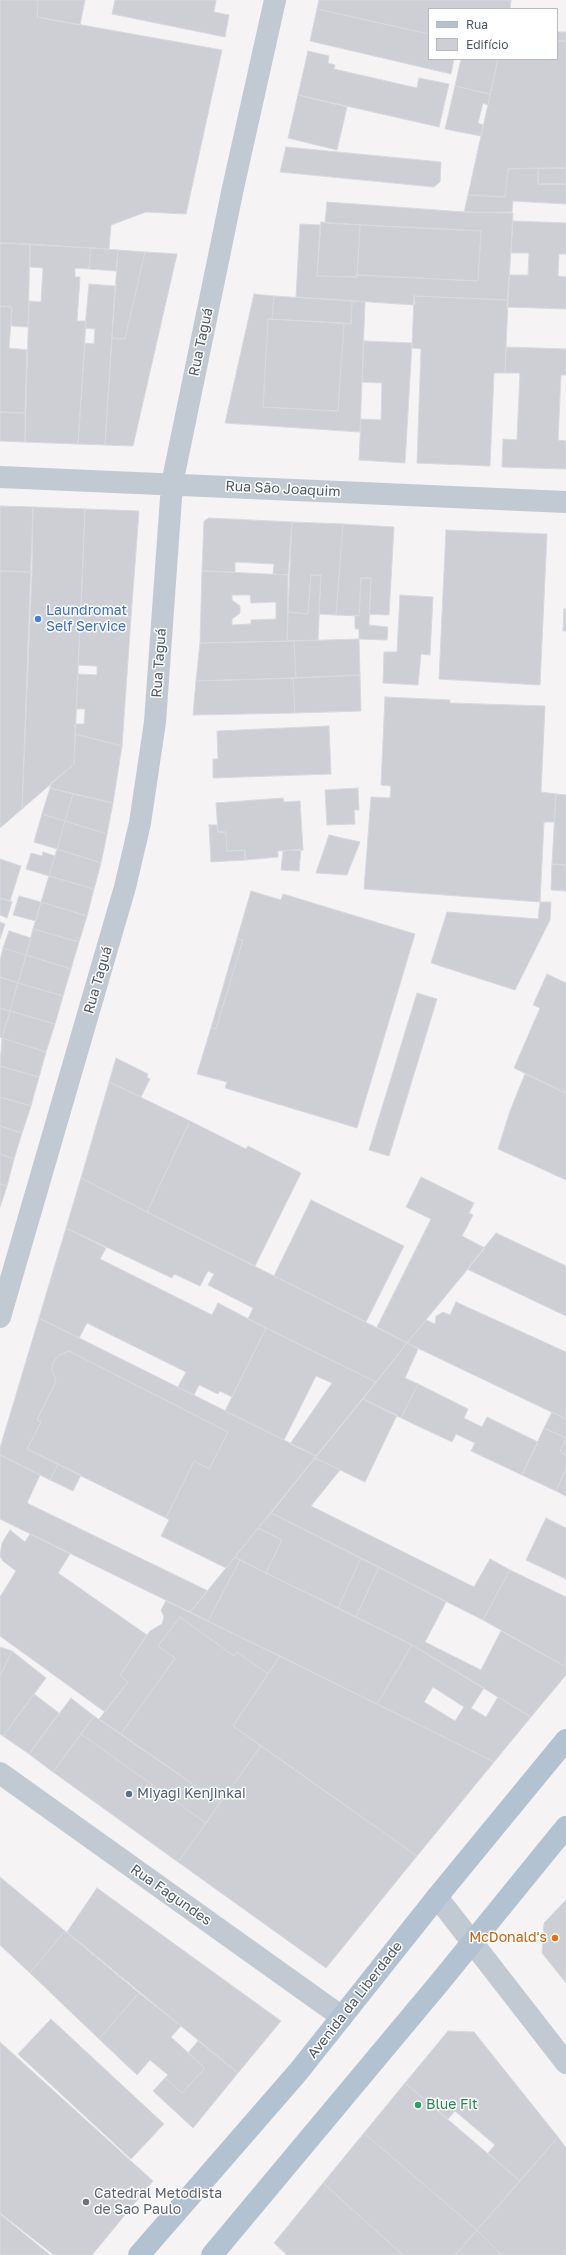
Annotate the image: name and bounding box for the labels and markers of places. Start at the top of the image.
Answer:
place label: Laundromat Self Service [46,603,127,636]
marker: Laundromat Self Service [33,614,43,624]
place label: Miyagi Kenjinkai [137,1786,246,1802]
marker: Miyagi Kenjinkai [124,1789,134,1799]
place label: McDonald's [469,1930,547,1946]
marker: McDonald's [550,1933,560,1943]
place label: Blue Fit [426,2097,478,2113]
marker: Blue Fit [413,2100,423,2110]
place label: Catedral Metodista de Sao Paulo [94,2186,222,2218]
marker: Catedral Metodista de Sao Paulo [81,2197,91,2207]

